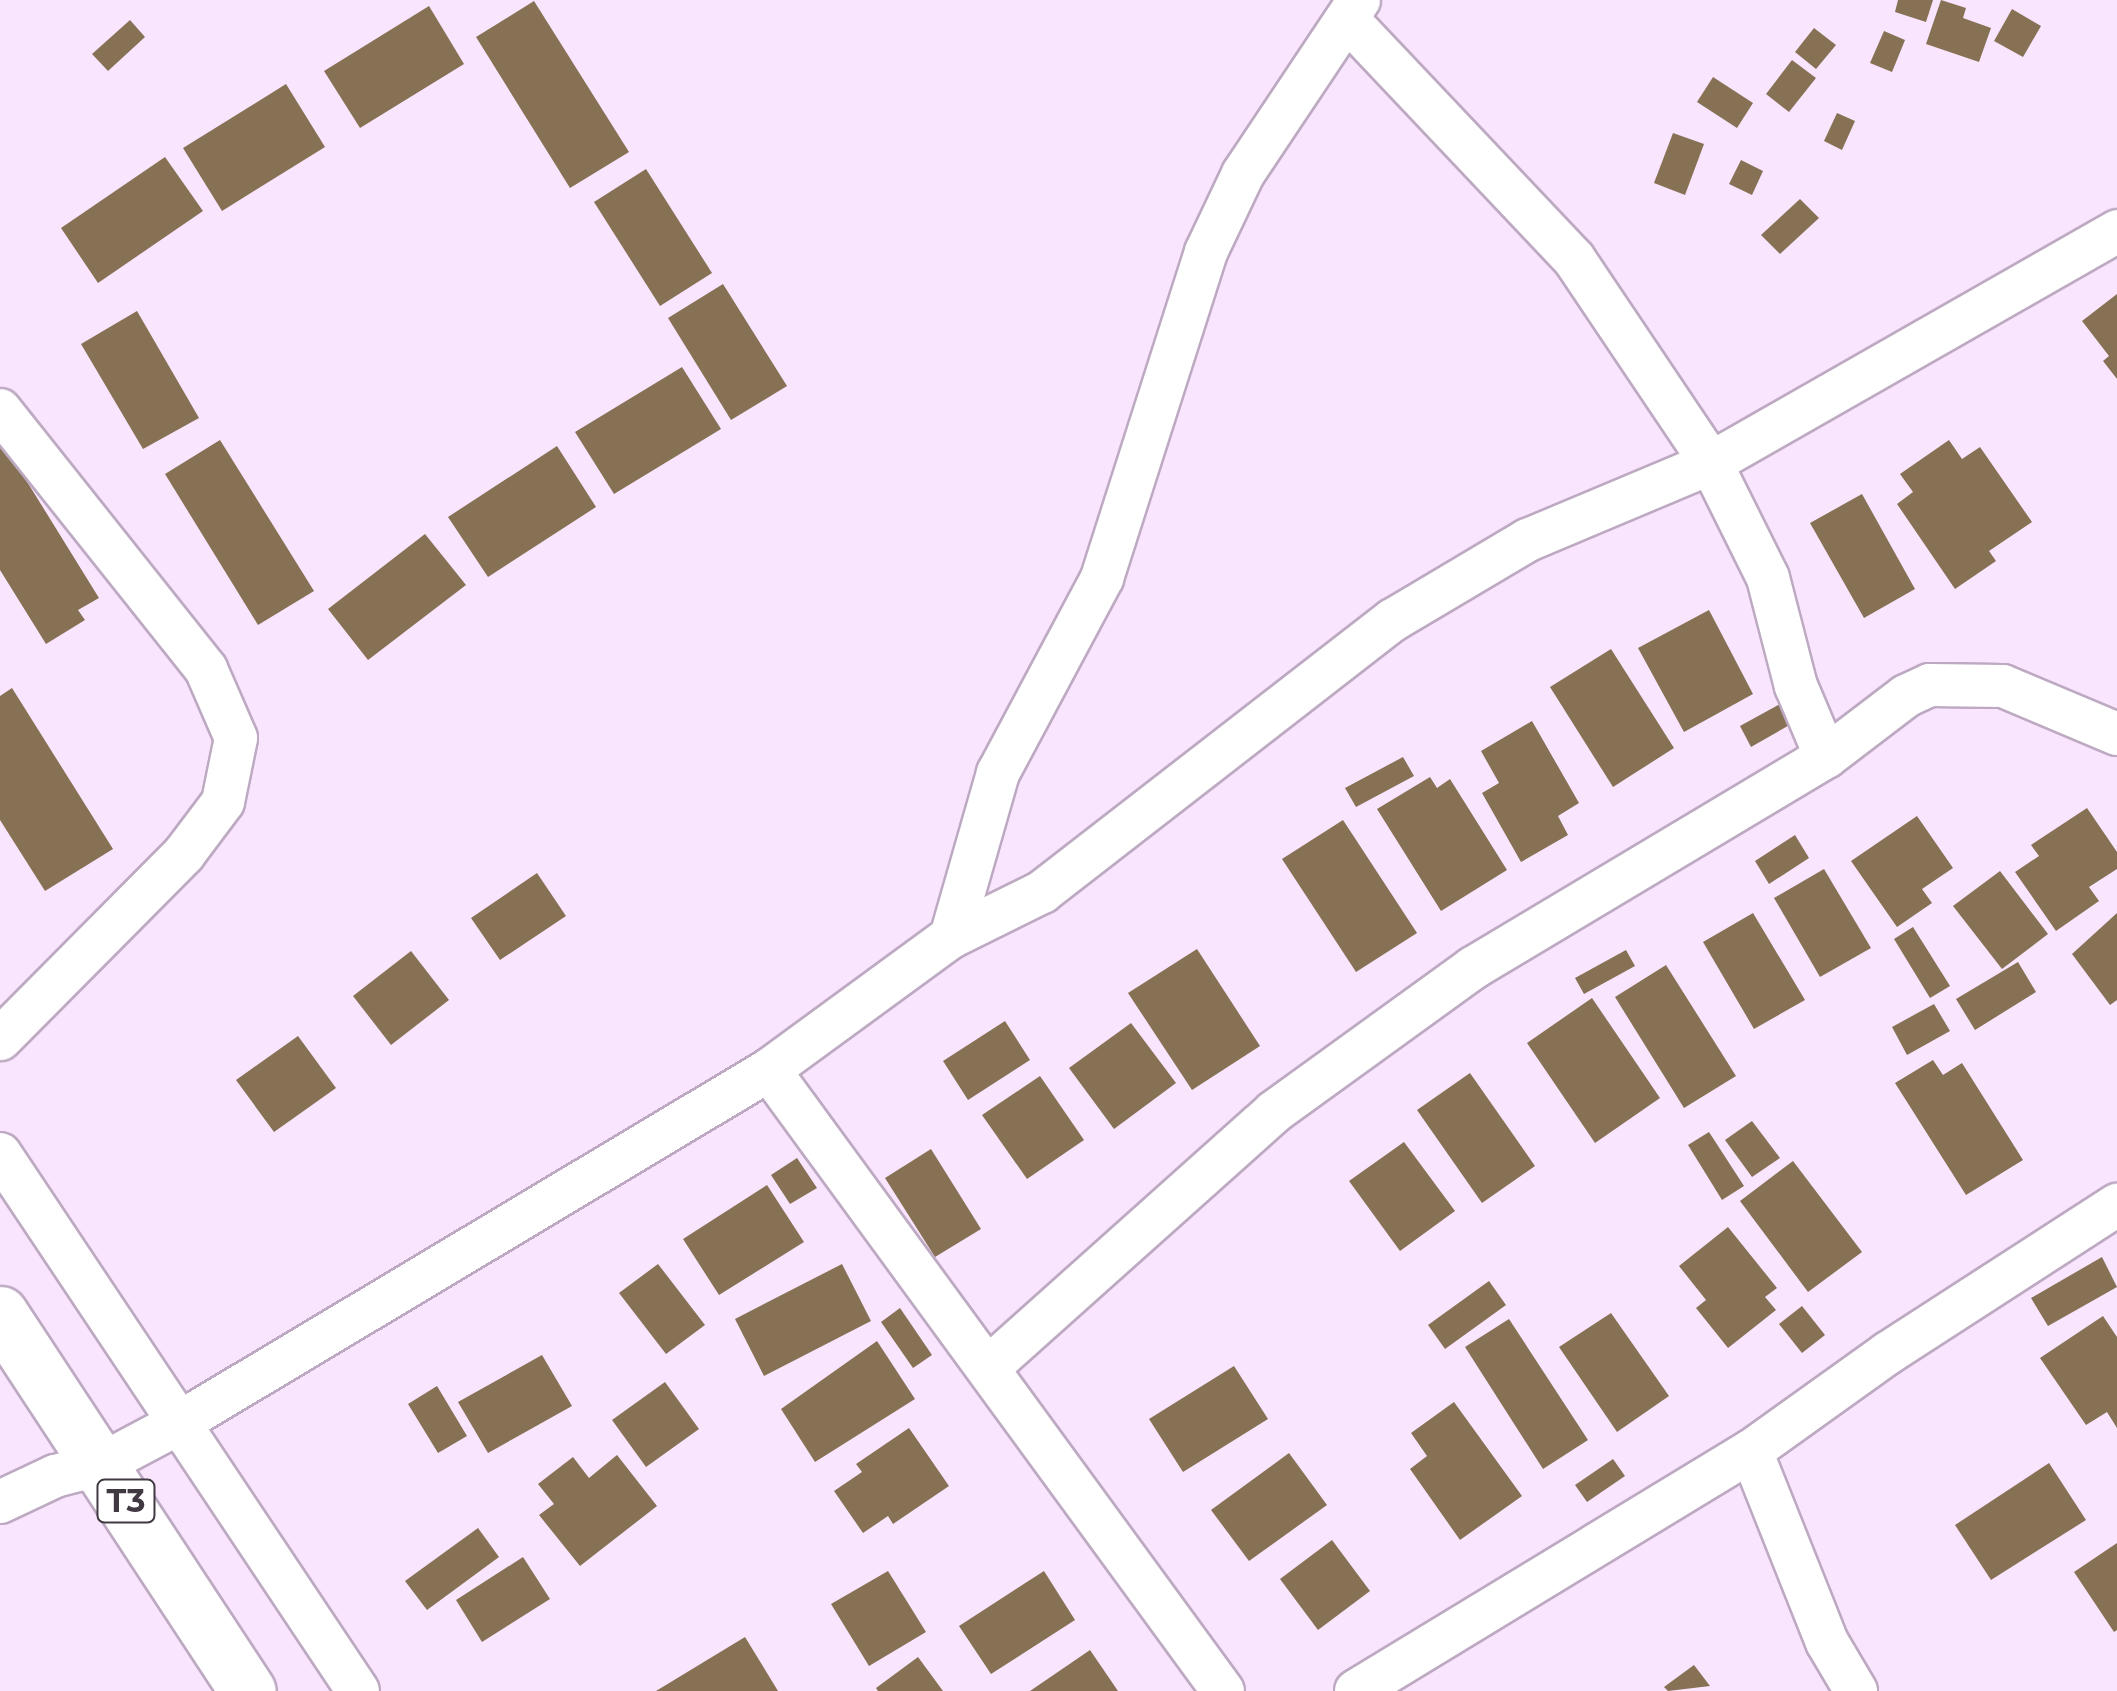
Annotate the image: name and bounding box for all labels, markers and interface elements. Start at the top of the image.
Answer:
road number: T3 [96,1474,156,1528]

